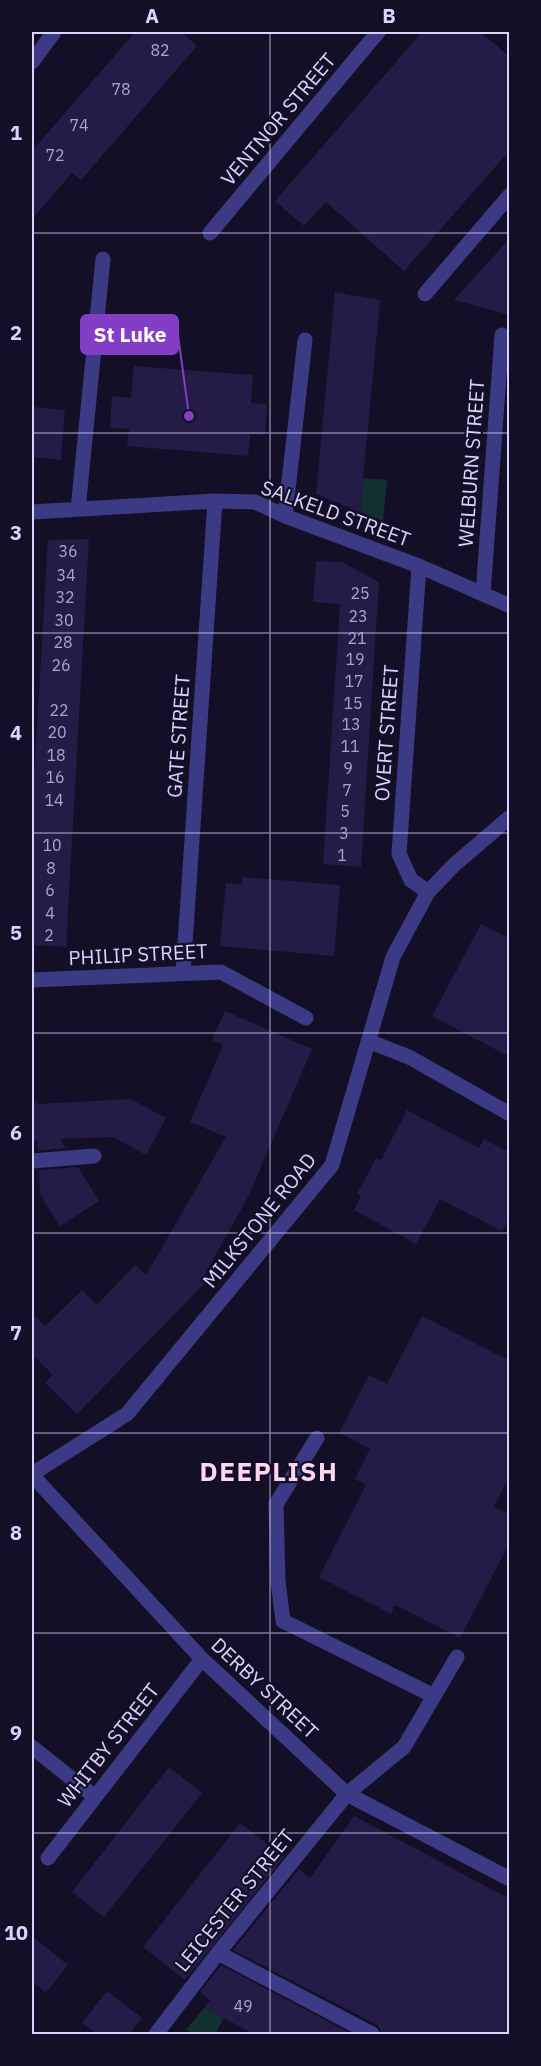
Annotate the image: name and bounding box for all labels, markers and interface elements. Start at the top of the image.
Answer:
text: A [145,2,159,29]
text: B [382,2,396,29]
house number: 82 [150,40,170,60]
street label: VENTNOR STREET [214,47,342,191]
house number: 78 [111,79,131,99]
house number: 74 [69,115,89,135]
text: 1 [10,119,22,146]
house number: 72 [45,145,65,165]
callout: St Luke [81,315,178,354]
text: 2 [10,319,22,346]
text: St Luke [94,320,167,348]
street label: WELBURN STREET [452,378,490,548]
street label: SALKELD STREET [257,473,415,553]
text: 3 [10,519,22,546]
house number: 36 [58,541,78,561]
house number: 34 [56,565,76,585]
house number: 25 [350,583,370,603]
house number: 32 [55,587,75,607]
house number: 23 [348,606,368,626]
house number: 30 [54,610,74,630]
house number: 21 [347,628,367,648]
house number: 28 [53,632,73,652]
house number: 19 [345,649,365,669]
house number: 26 [51,655,71,675]
street label: OVERT STREET [368,664,404,802]
house number: 17 [344,671,364,691]
street label: GATE STREET [160,673,196,799]
house number: 15 [343,693,363,713]
house number: 22 [49,700,69,720]
house number: 13 [341,714,361,734]
text: 4 [10,719,22,746]
house number: 20 [47,722,67,742]
house number: 11 [340,736,360,756]
house number: 18 [46,745,66,765]
house number: 9 [343,758,353,778]
house number: 16 [45,767,65,787]
house number: 7 [342,780,352,800]
house number: 14 [44,790,64,810]
house number: 5 [340,801,350,821]
house number: 3 [339,823,349,843]
house number: 10 [42,835,62,855]
house number: 1 [337,845,347,865]
house number: 8 [46,858,56,878]
house number: 6 [45,880,55,900]
house number: 4 [45,903,55,923]
text: 5 [10,919,22,946]
house number: 2 [44,925,54,945]
street label: PHILIP STREET [68,937,208,971]
text: 6 [10,1119,22,1146]
street label: MILKSTONE ROAD [196,1147,322,1293]
text: 7 [10,1319,22,1346]
district label: DEEPLISH [200,1454,338,1488]
text: 8 [10,1519,22,1546]
street label: DERBY STREET [206,1631,324,1745]
street label: WHITBY STREET [51,1677,165,1813]
text: 9 [10,1719,22,1746]
street label: LEICESTER STREET [168,1823,300,1977]
text: 10 [4,1919,28,1946]
house number: 49 [233,1996,253,2016]

